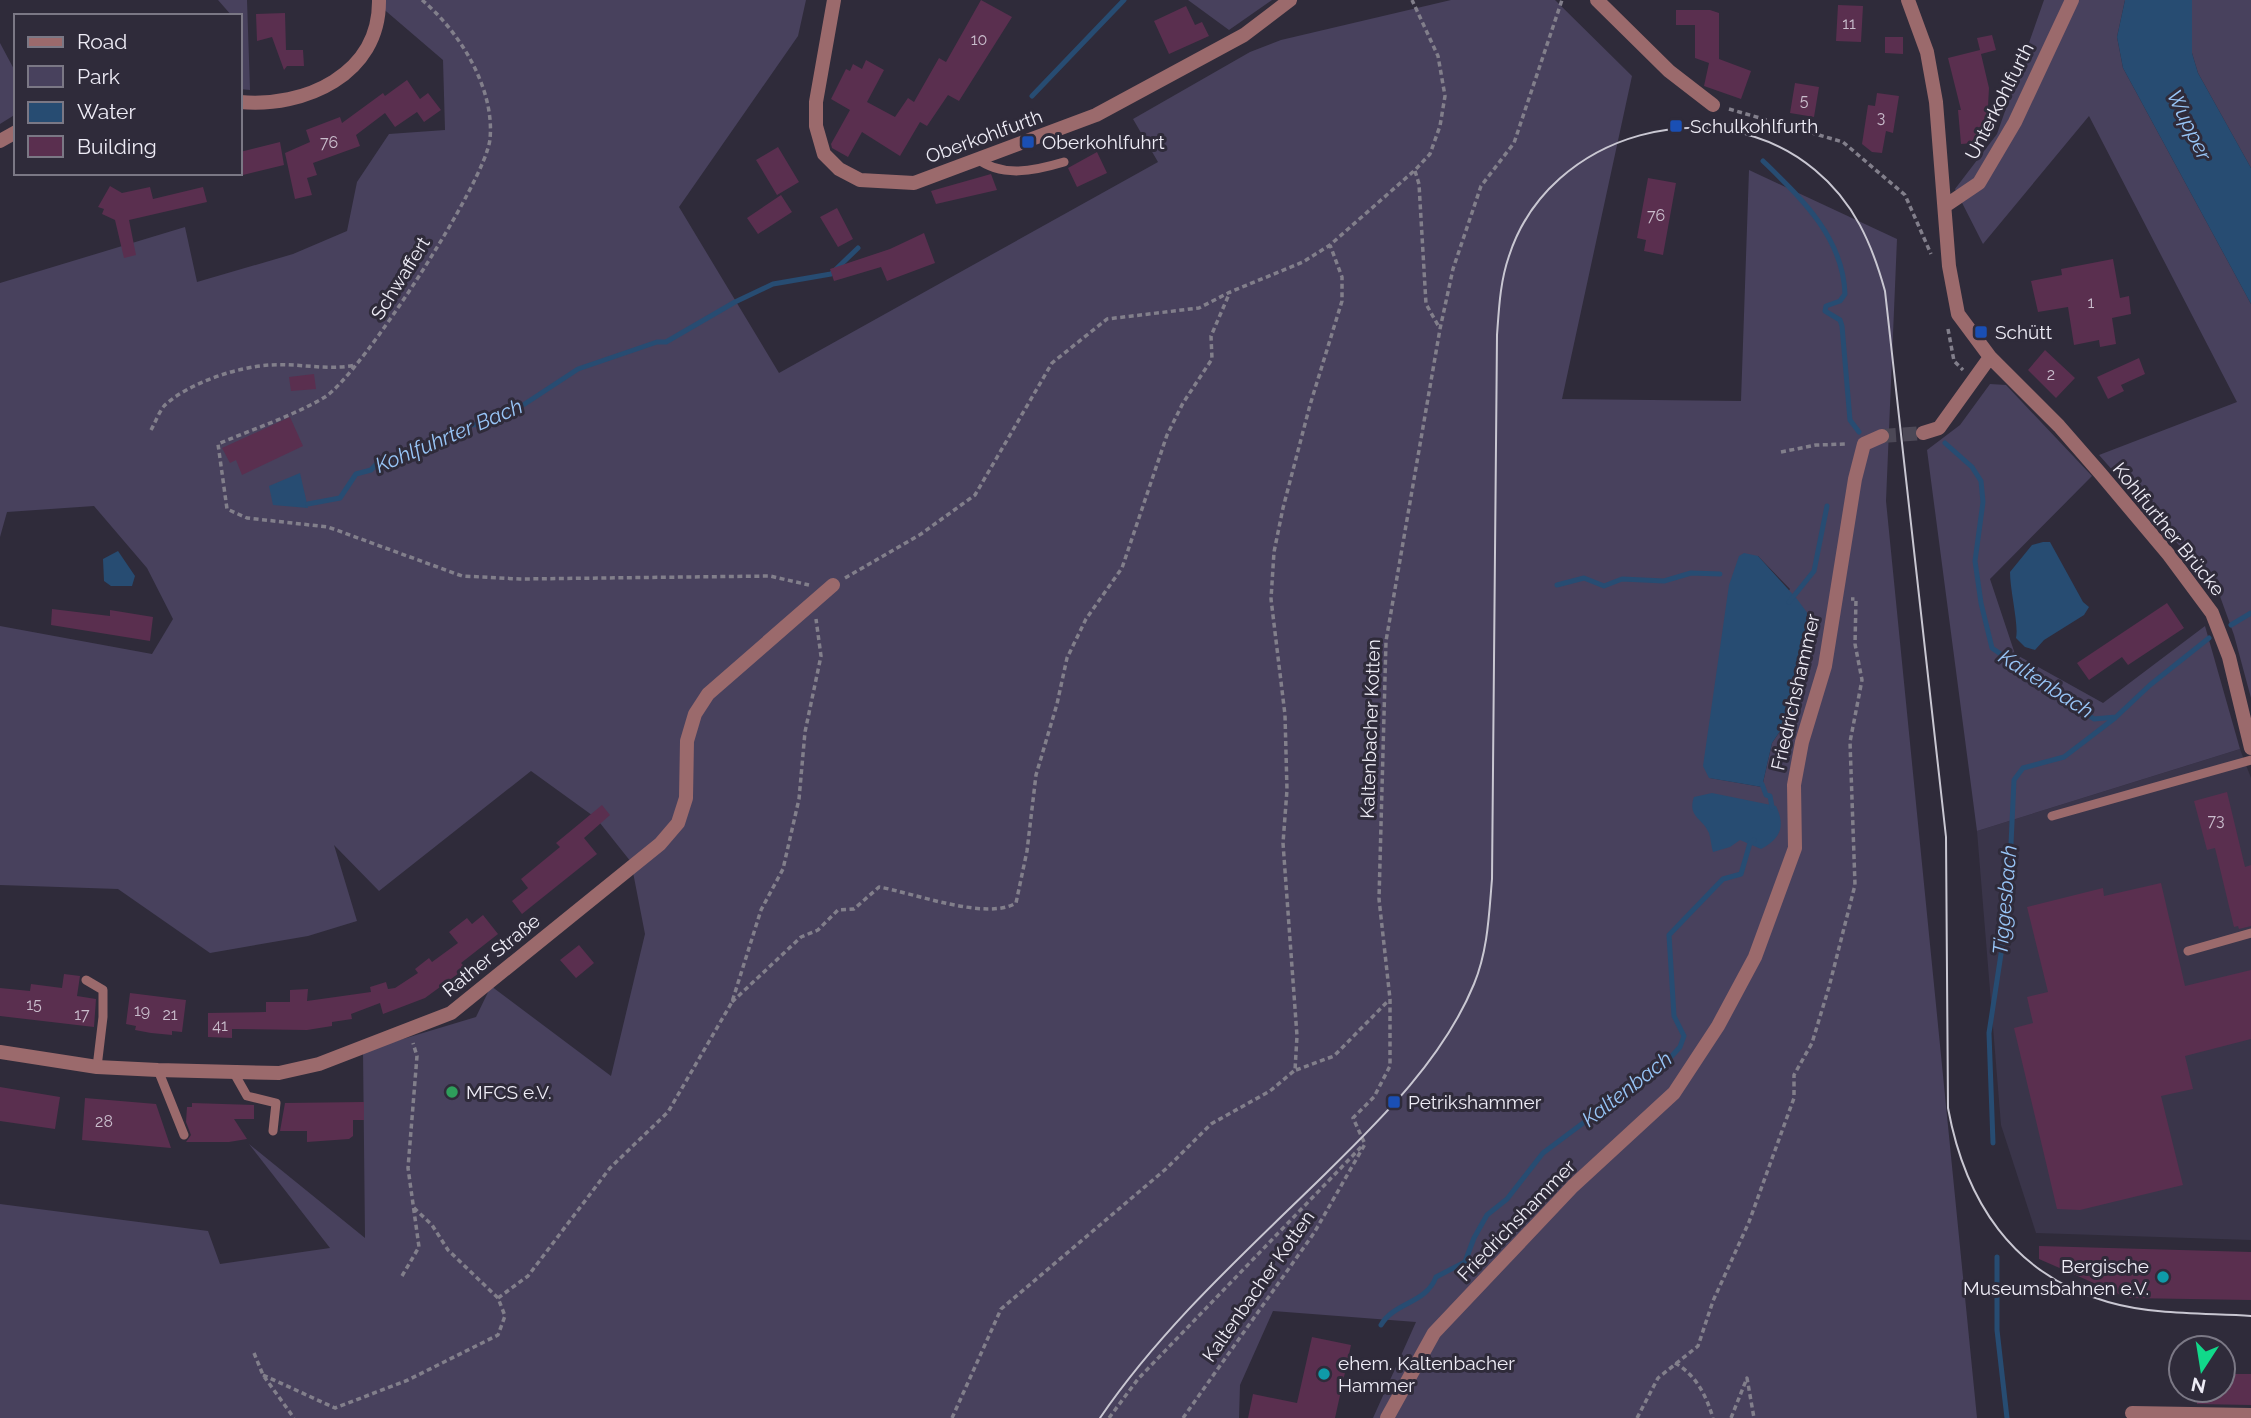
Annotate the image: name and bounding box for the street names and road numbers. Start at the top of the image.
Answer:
street label: Unterkohlfurth [1960,39,2038,163]
street label: Oberkohlfurth [923,105,1045,167]
street label: Schwaffert [366,232,434,323]
street label: Kohlfurther Brücke [2109,458,2229,600]
street label: Friedrichshammer [1766,611,1824,772]
street label: Kaltenbacher Kotten [1356,639,1384,819]
street label: Rather Straße [438,909,544,1001]
street label: Friedrichshammer [1453,1155,1580,1285]
street label: Kaltenbacher Kotten [1197,1206,1319,1366]

